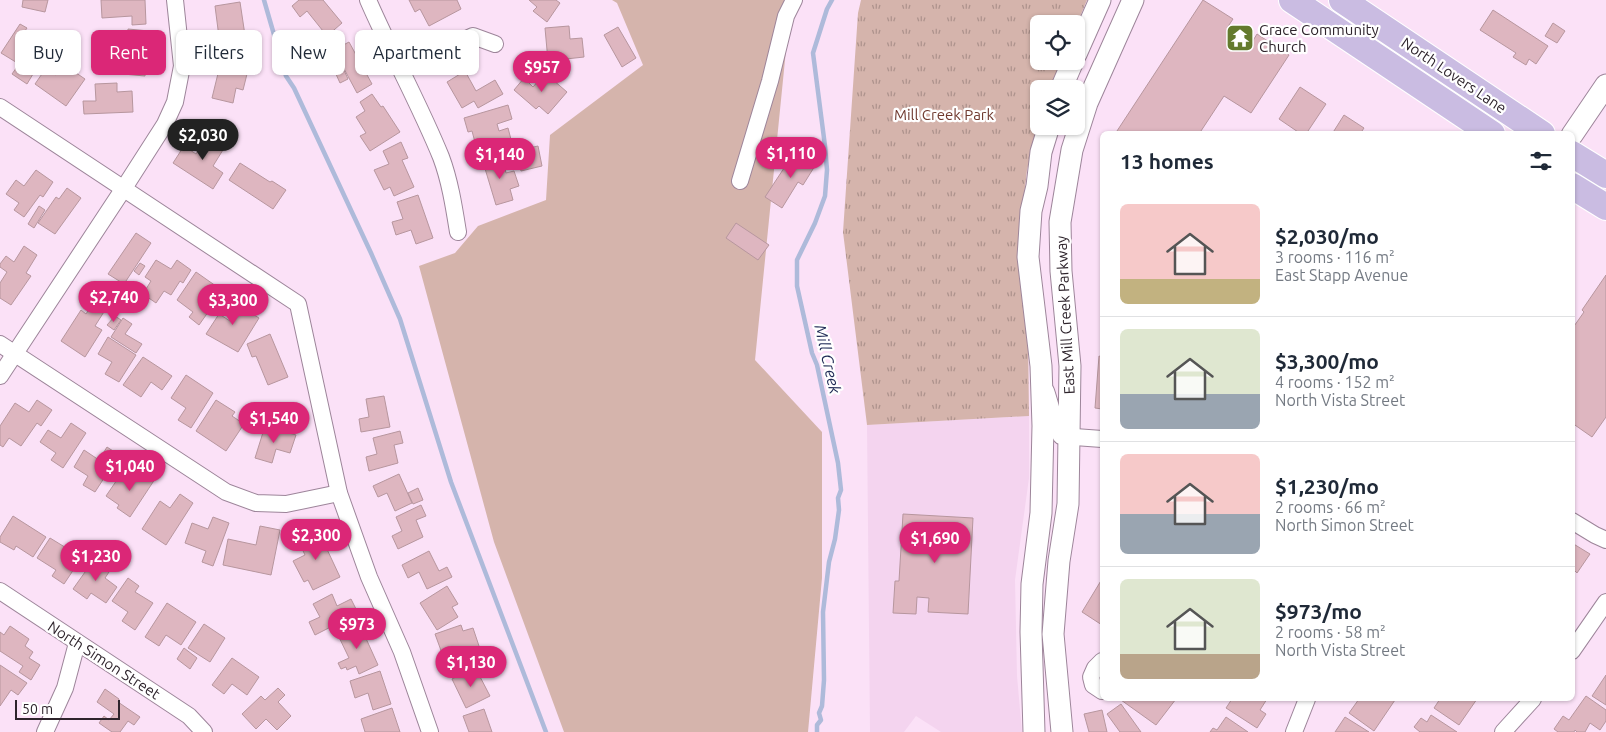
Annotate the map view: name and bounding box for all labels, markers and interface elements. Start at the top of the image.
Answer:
map controls [1030,15,1085,135]
button: locate [1030,15,1085,70]
place label: Grace Community Church [1259,21,1379,55]
temple icon: Grace Community Church [1225,23,1255,53]
chip: Buy [15,30,81,75]
chip: Rent [91,30,166,75]
chip: Filters [176,30,262,75]
chip: New [272,30,345,75]
chip: Apartment [355,30,479,75]
street label: North Lovers Lane [1398,34,1510,116]
pin: $957 [512,51,572,93]
text: $957 [524,58,560,76]
button: layers [1030,80,1085,135]
park label: Mill Creek Park [894,106,995,123]
pin: $2,030 [162,119,244,161]
text: $2,030 [178,126,228,144]
pin: $1,110 [750,136,832,179]
pin: $1,140 [459,138,541,180]
text: $1,110 [766,144,816,162]
text: $1,140 [475,145,525,163]
icon: filters [1527,147,1555,175]
text: 13 homes [1120,149,1214,173]
icon: home [1160,224,1220,284]
text: $2,030/mo [1275,224,1379,248]
street label: East Mill Creek Parkway [1052,235,1078,395]
text: 3 rooms · 116 m² [1275,248,1395,266]
text: East Stapp Avenue [1275,266,1408,284]
pin: $2,740 [73,280,155,323]
pin: $3,300 [192,284,274,326]
text: $2,740 [89,288,139,306]
text: $3,300 [208,291,258,309]
water label: Mill Creek [811,323,845,396]
icon: home [1160,349,1220,409]
text: $3,300/mo [1275,349,1379,373]
text: 4 rooms · 152 m² [1275,373,1395,391]
text: North Vista Street [1275,391,1405,409]
pin: $1,540 [233,402,315,444]
text: $1,540 [249,409,299,427]
pin: $1,040 [89,450,171,492]
text: $1,040 [105,457,155,475]
icon: home [1160,474,1220,534]
text: $1,230/mo [1275,474,1379,498]
text: 2 rooms · 66 m² [1275,498,1386,516]
text: North Simon Street [1275,516,1414,534]
pin: $2,300 [275,518,357,561]
pin: $1,690 [894,522,976,564]
text: $2,300 [291,526,341,544]
text: $1,690 [910,529,960,547]
pin: $1,230 [55,540,137,582]
text: $1,230 [71,547,121,565]
icon: home [1160,599,1220,659]
text: $973/mo [1275,599,1362,623]
pin: $973 [327,608,387,650]
text: $973 [339,615,375,633]
street label: North Simon Street [45,617,163,703]
text: 2 rooms · 58 m² [1275,623,1386,641]
text: North Vista Street [1275,641,1405,659]
pin: $1,130 [430,646,512,688]
text: $1,130 [446,653,496,671]
scale bar [15,697,120,720]
text: 50 m [22,701,53,717]

